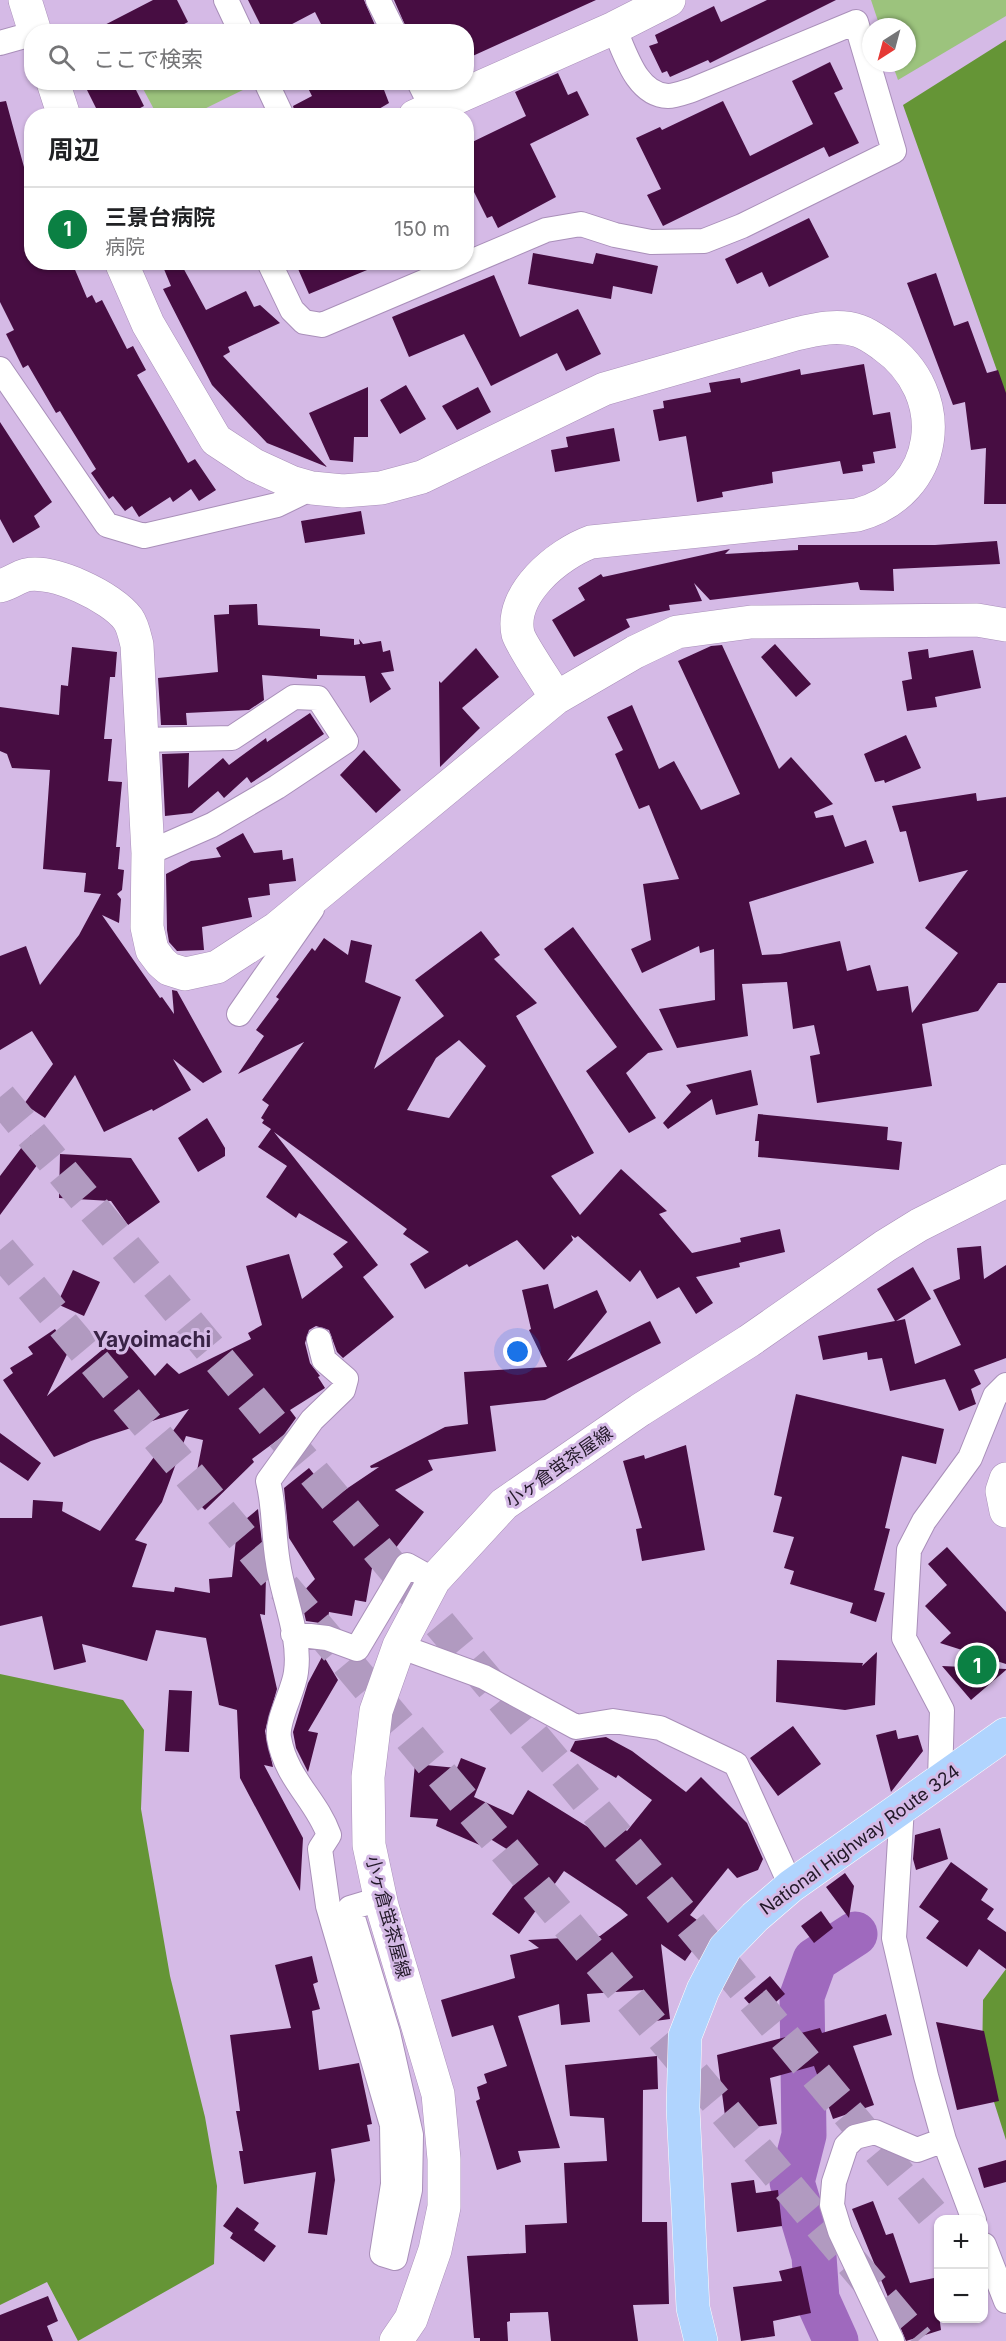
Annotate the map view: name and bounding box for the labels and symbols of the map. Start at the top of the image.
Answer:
north arrow [862,18,916,72]
district label: Yayoimachi [93,1327,211,1352]
your location [503,1337,532,1366]
street label: 小ヶ倉蛍茶屋線 [501,1422,616,1511]
pin: 1 [958,1642,996,1688]
street label: National Highway Route 324 [756,1760,964,1919]
street label: 小ヶ倉蛍茶屋線 [362,1853,415,1980]

